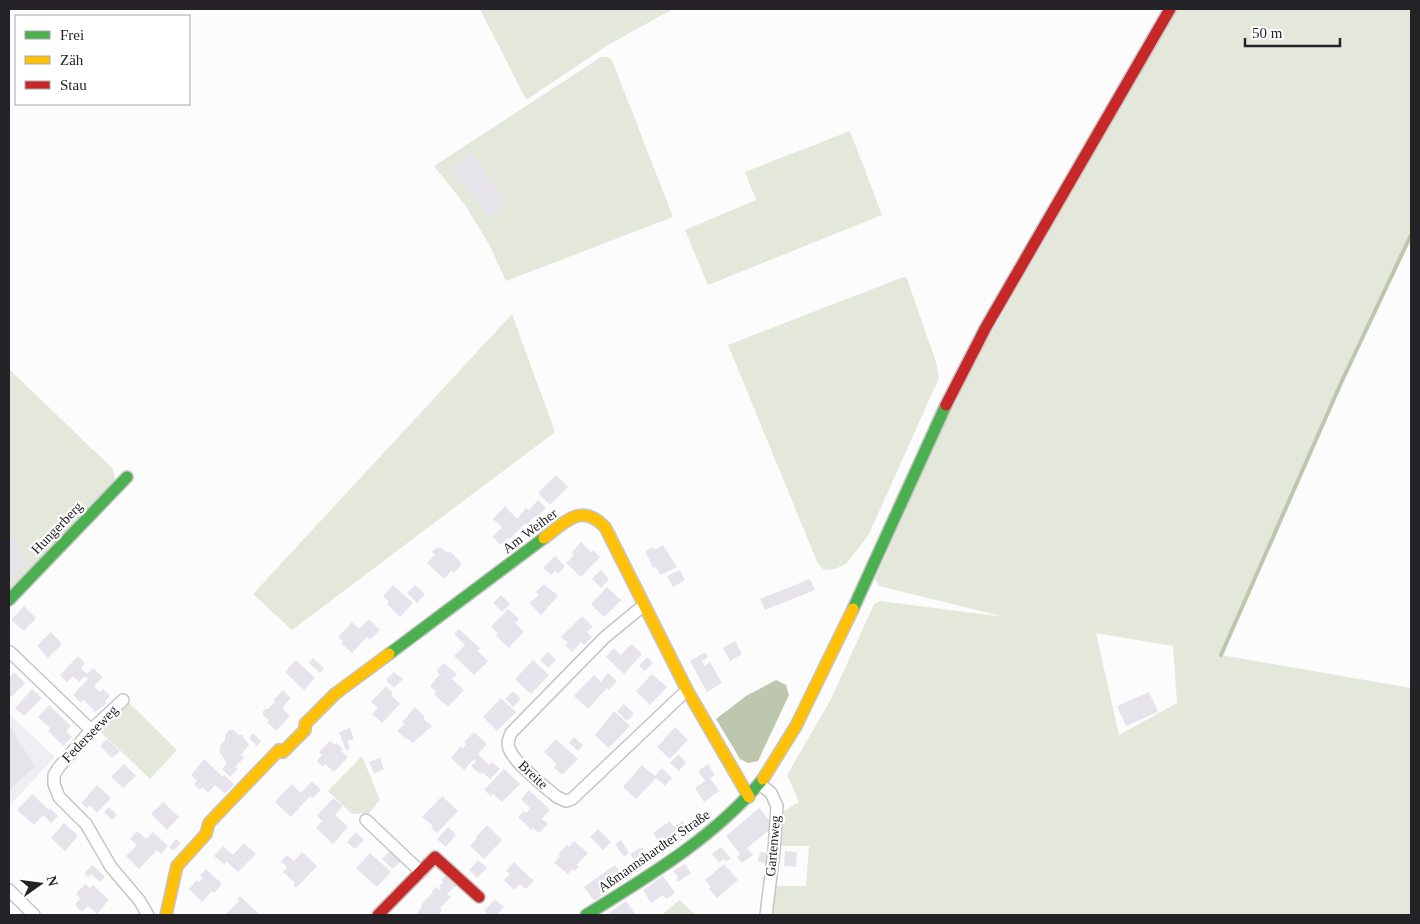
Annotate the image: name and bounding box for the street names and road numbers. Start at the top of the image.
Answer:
street label: Hungerberg [28,499,86,557]
street label: Am Weiher [500,505,560,556]
street label: Federseeweg [59,703,121,765]
street label: Breite [515,758,551,792]
street label: Aßmannshardter Straße [595,807,713,895]
street label: Gartenweg [763,815,783,877]

